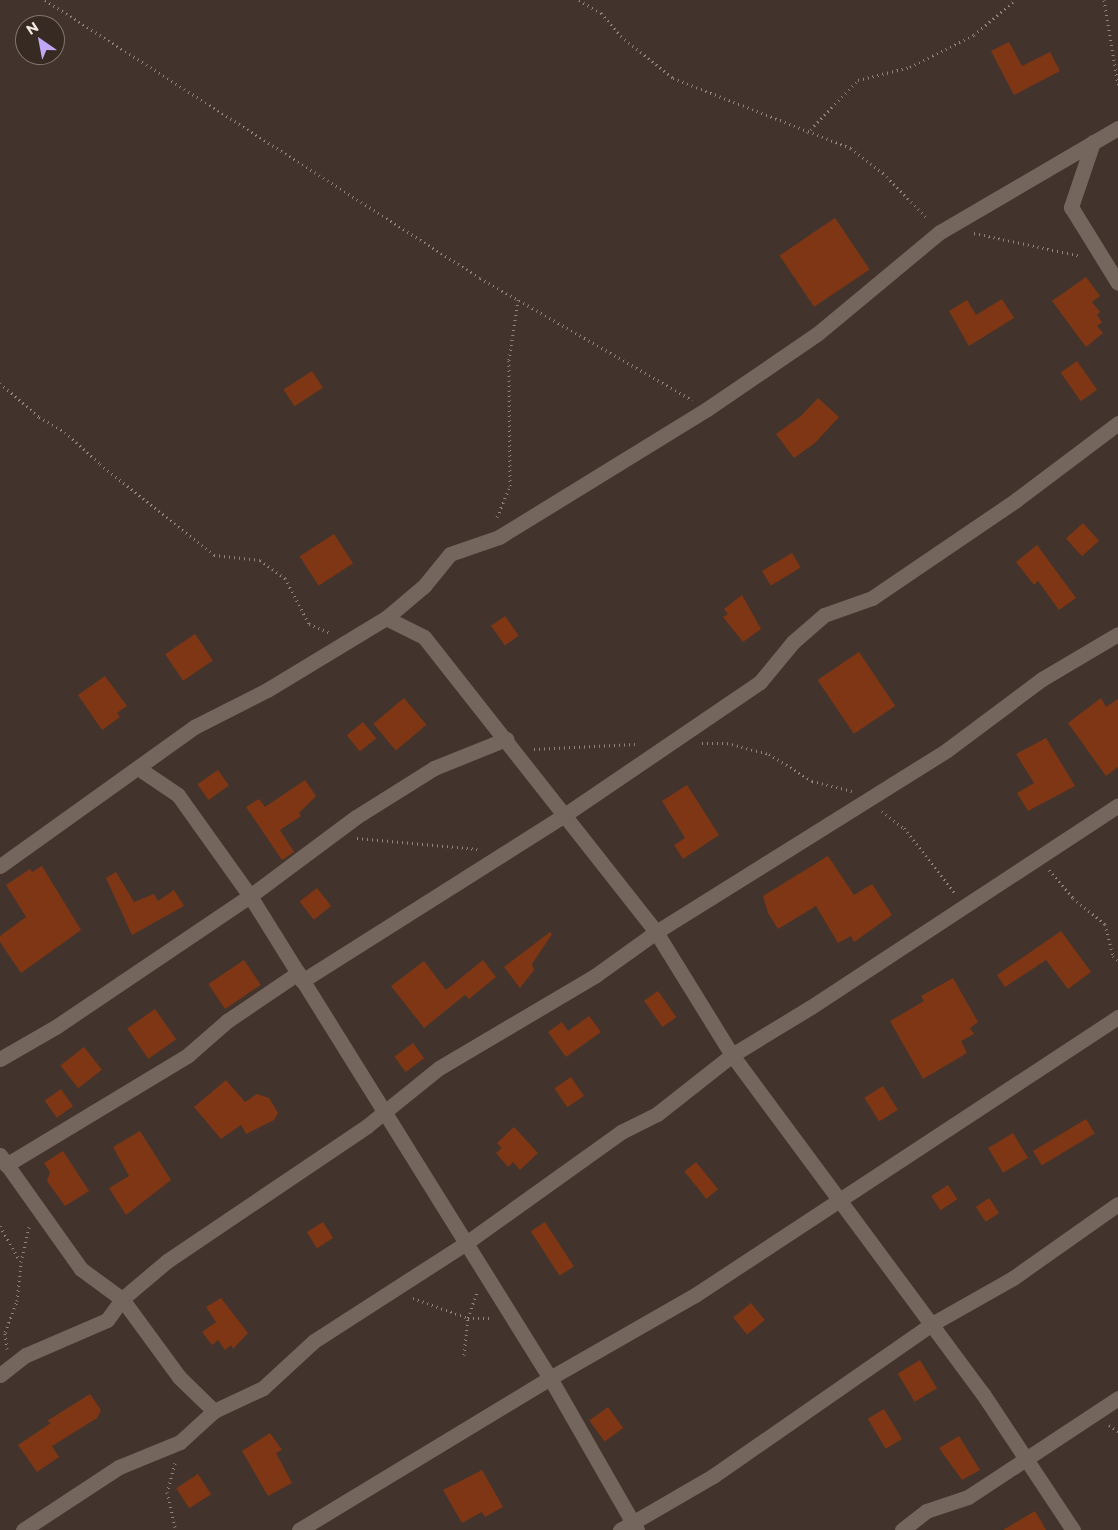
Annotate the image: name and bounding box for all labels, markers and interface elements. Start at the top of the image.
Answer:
north arrow [15,15,65,65]
text: N [23,18,42,39]

